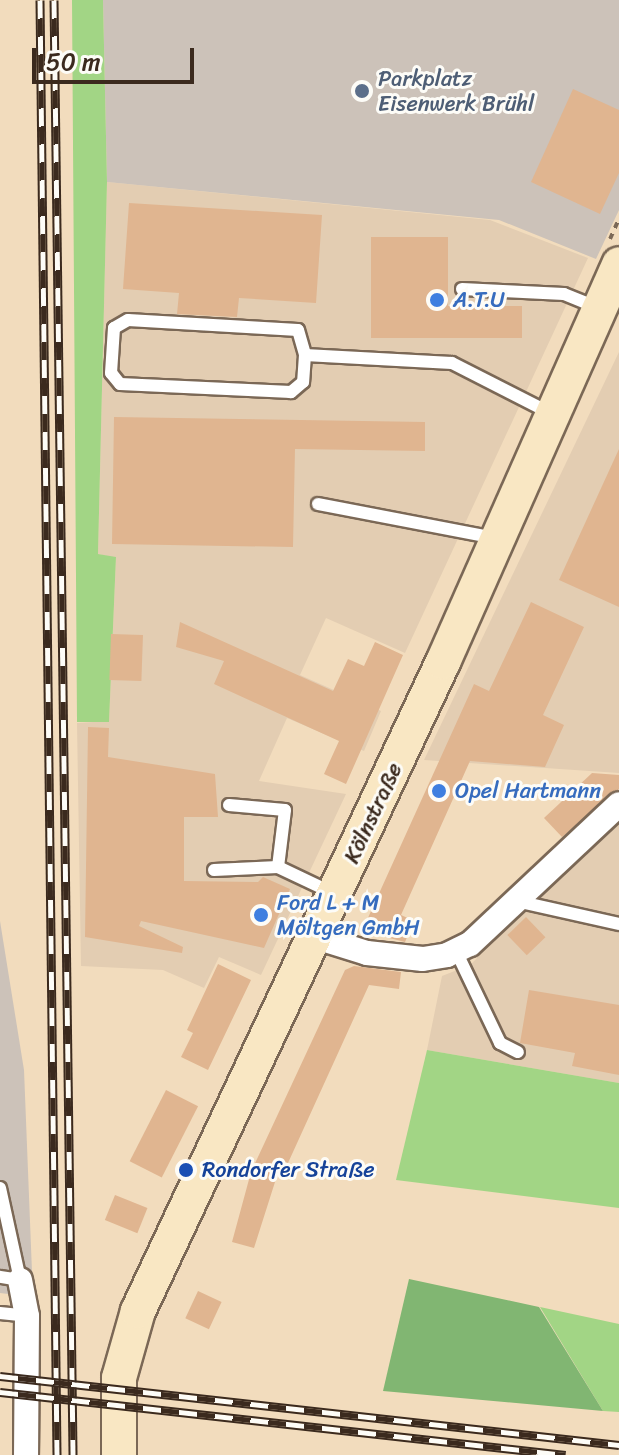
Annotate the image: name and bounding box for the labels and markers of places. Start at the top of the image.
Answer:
place label: Parkplatz Eisenwerk Brühl [378,65,534,116]
marker: Parkplatz Eisenwerk Brühl [353,82,371,100]
place label: A.T.U [453,287,505,313]
marker: A.T.U [428,291,446,309]
place label: Opel Hartmann [455,778,601,804]
marker: Opel Hartmann [430,782,448,800]
place label: Ford L + M Möltgen GmbH [277,889,420,940]
marker: Ford L + M Möltgen GmbH [252,906,270,924]
place label: Rondorfer Straße [202,1157,375,1183]
marker: Rondorfer Straße [177,1161,195,1179]

